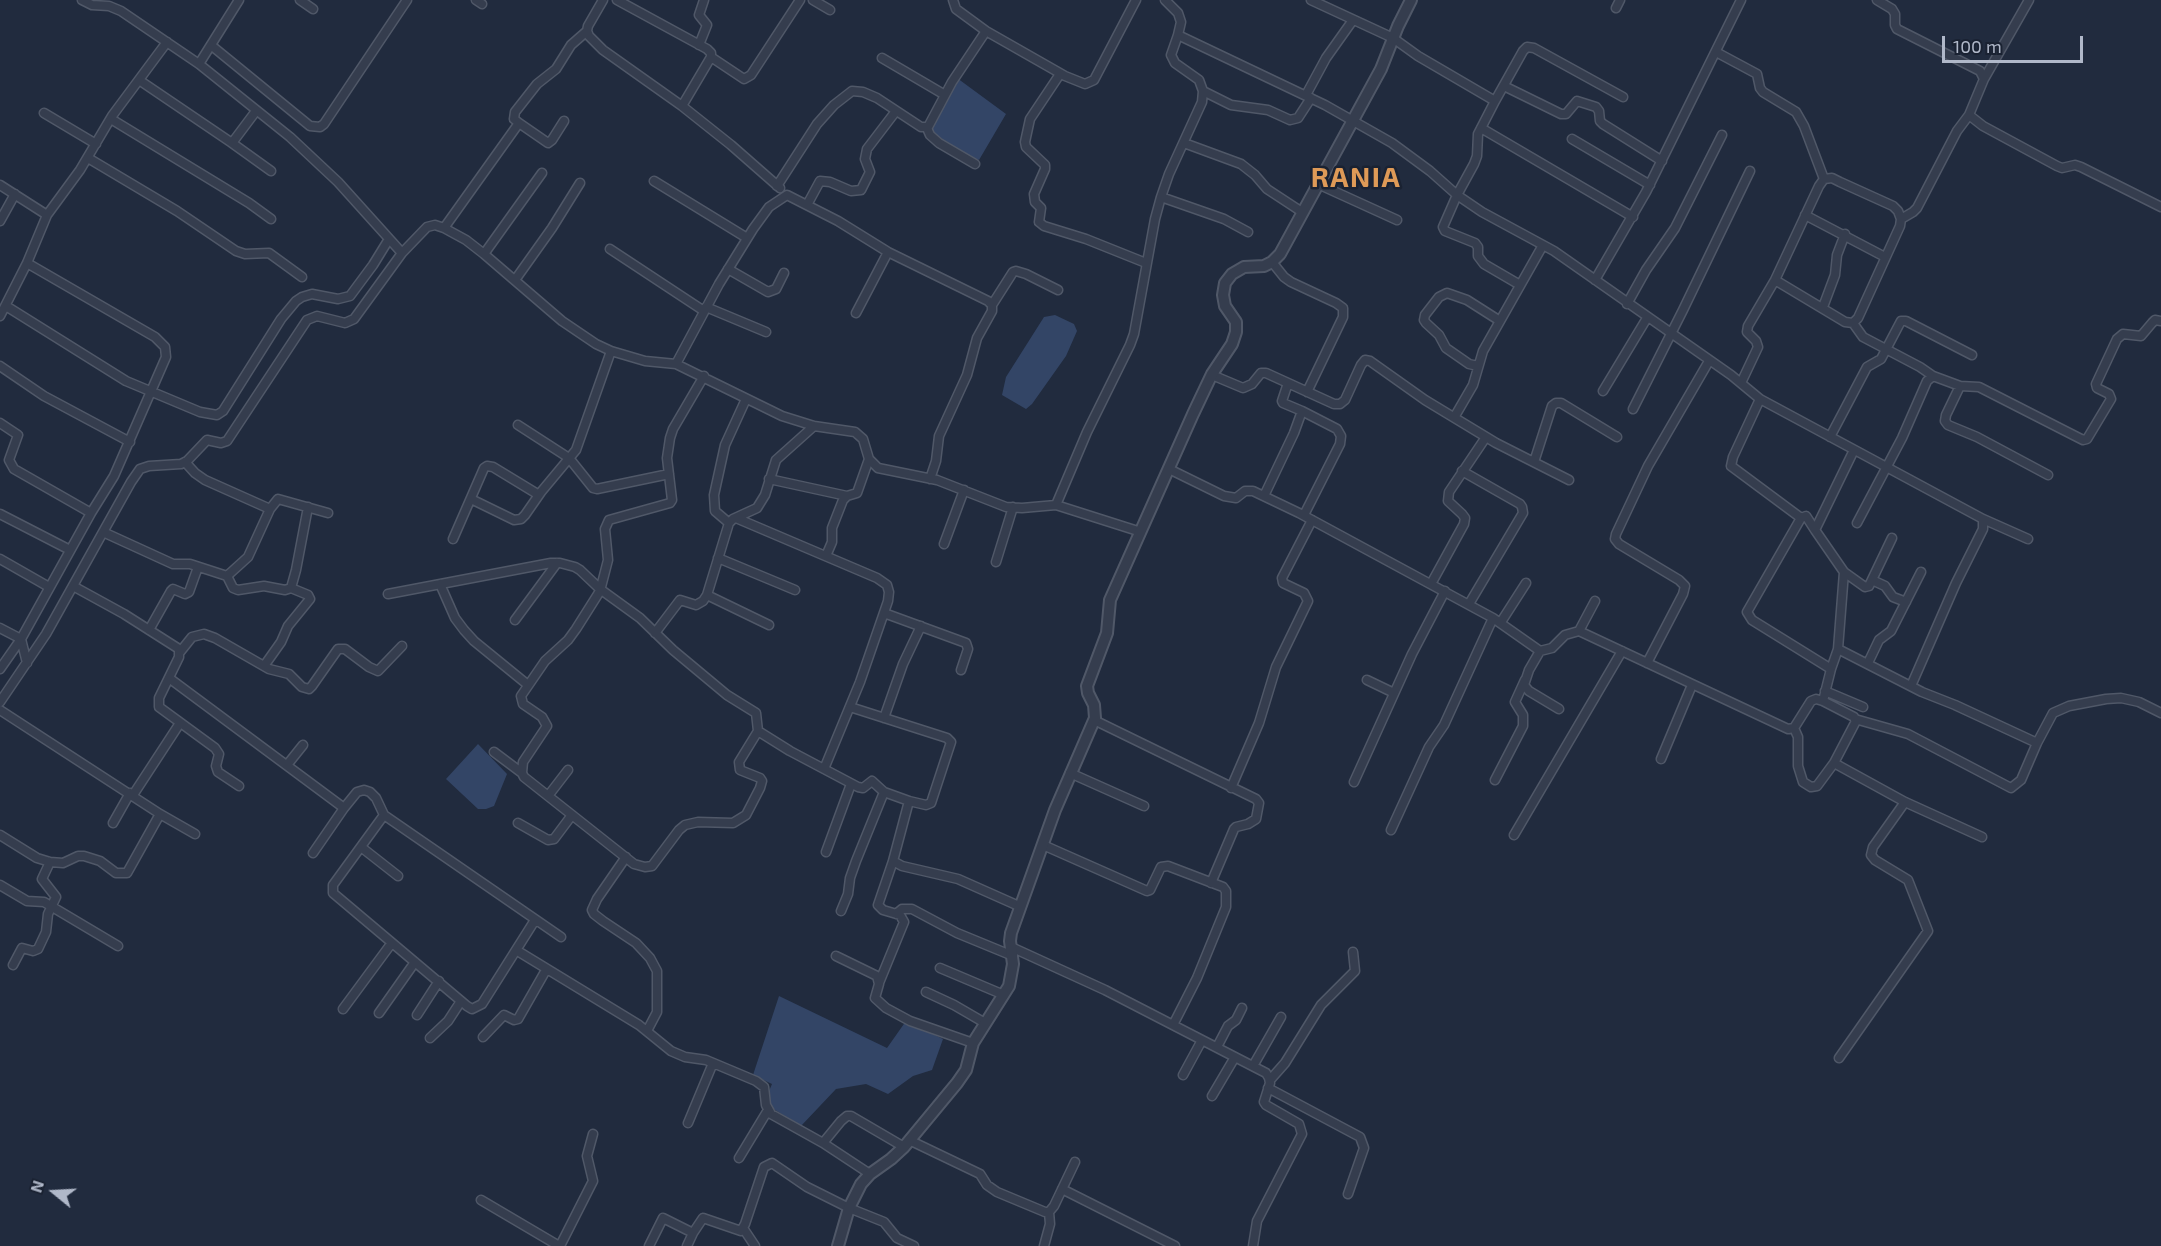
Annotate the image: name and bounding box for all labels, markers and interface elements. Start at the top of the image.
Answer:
scale bar [1945,24,2086,62]
text: 100 m [1953,35,2002,57]
district label: RANIA [1311,161,1401,195]
north arrow [24,1162,84,1222]
text: N [26,1178,47,1195]

